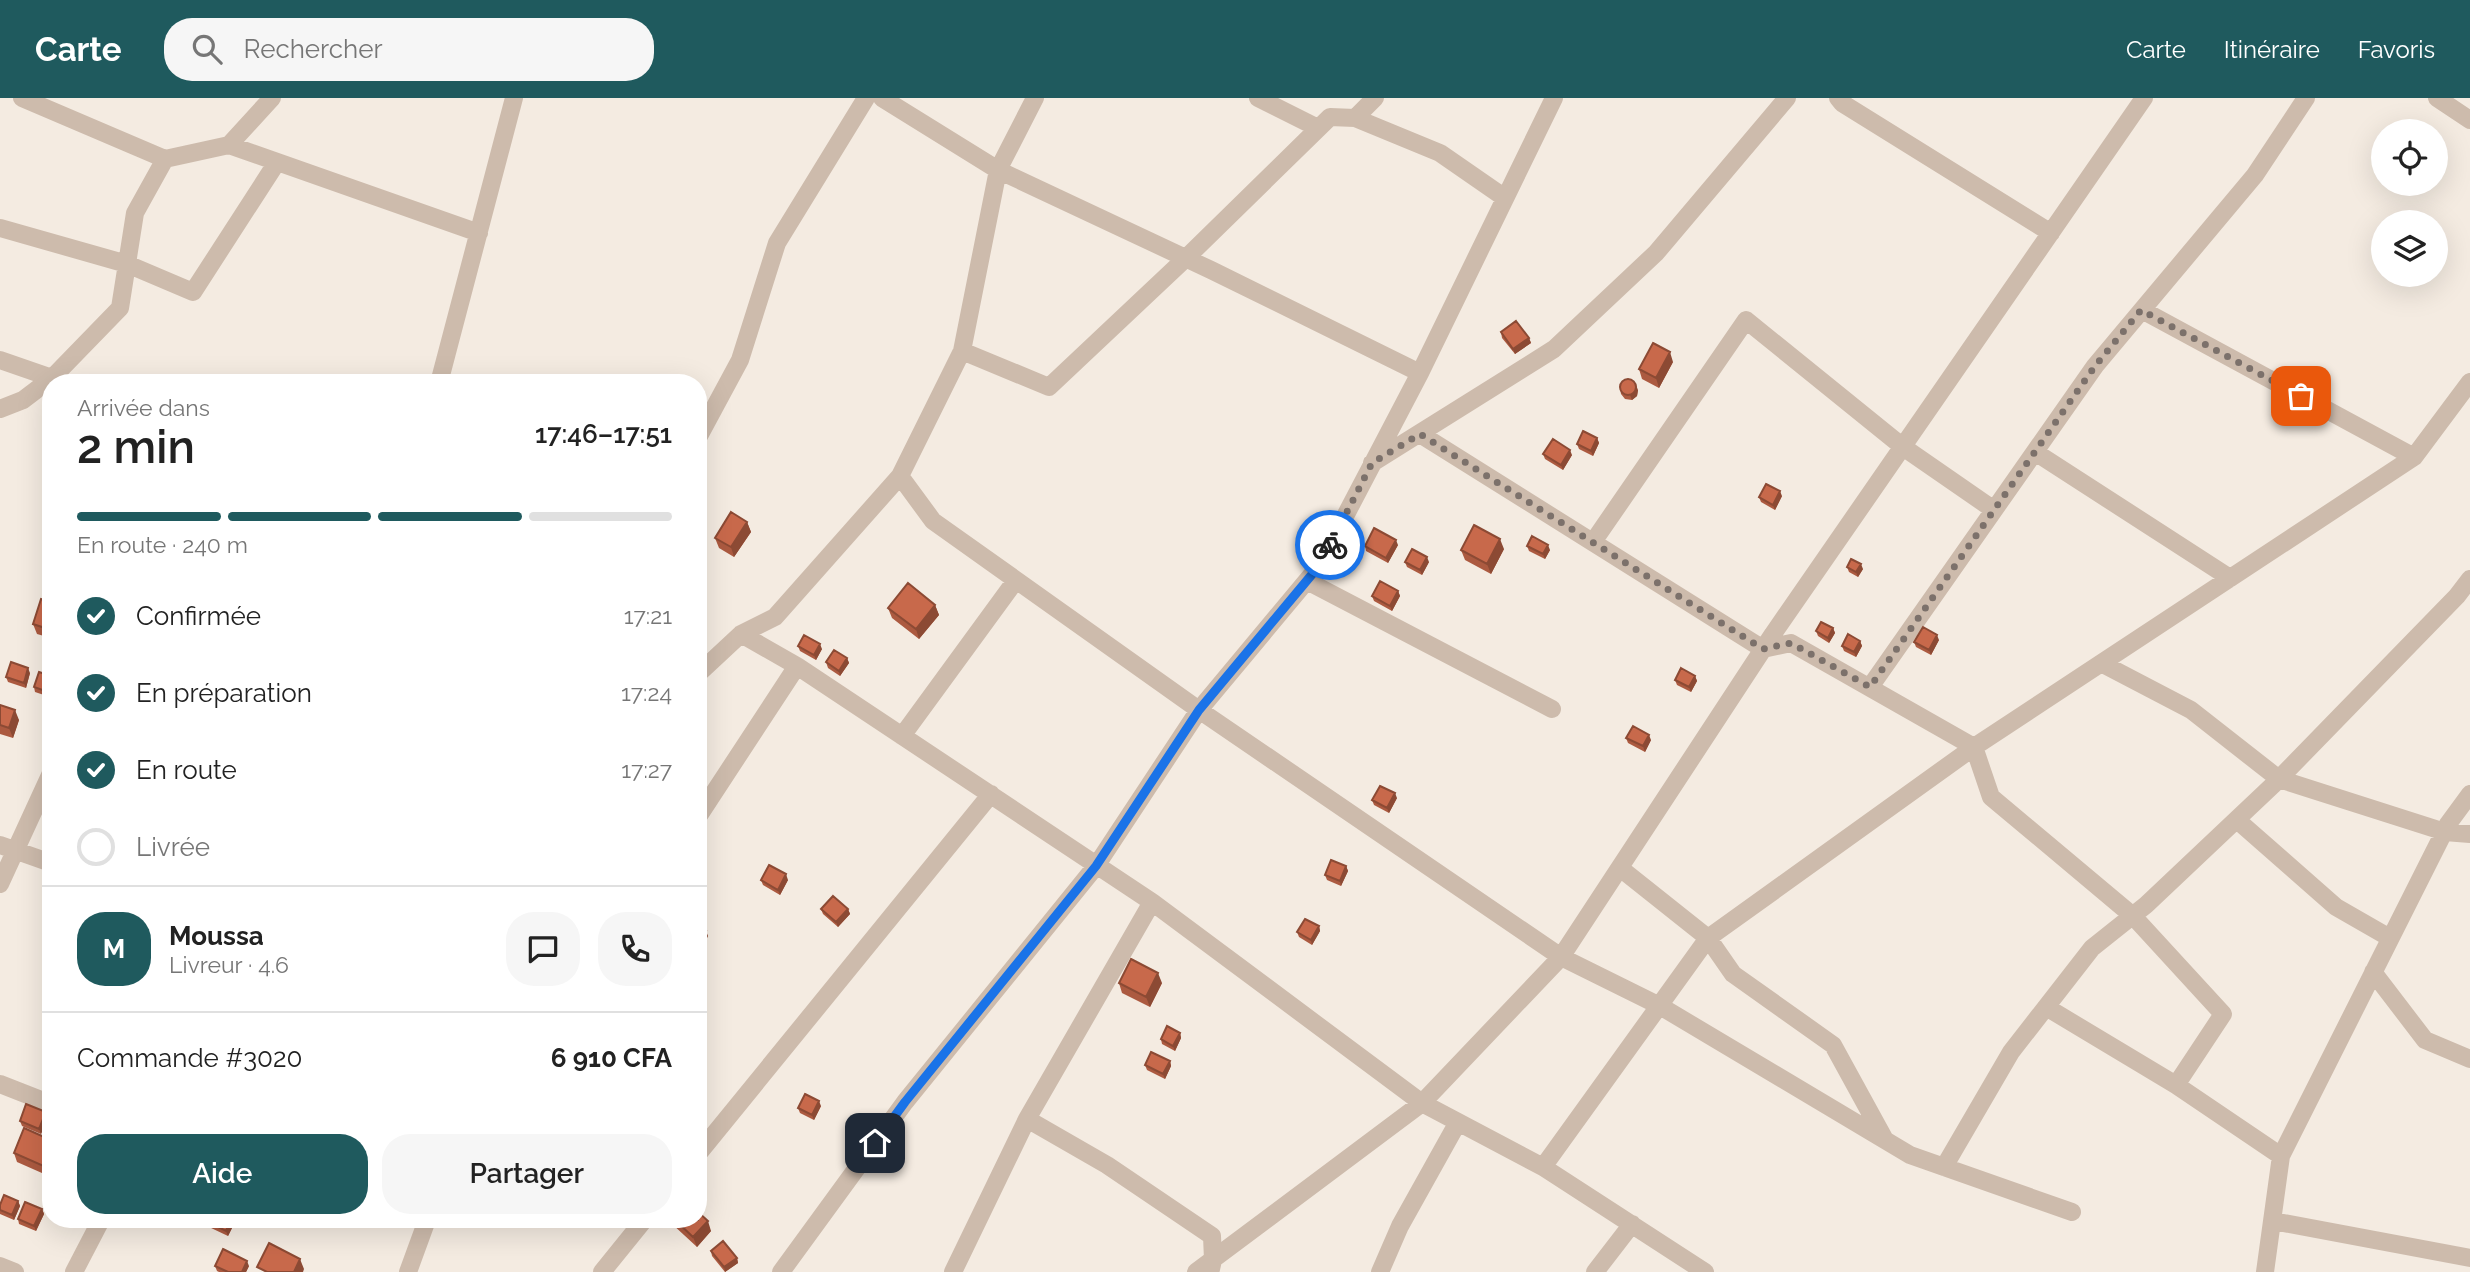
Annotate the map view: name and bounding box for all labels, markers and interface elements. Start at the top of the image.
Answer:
search box [164,18,654,81]
text: Carte [35,30,122,69]
icon: search [188,30,226,68]
text: Rechercher [244,34,383,64]
text: Carte [2126,35,2186,64]
text: Itinéraire [2224,35,2320,64]
text: Favoris [2358,35,2435,64]
map controls [2371,119,2448,287]
button: locate [2371,119,2448,196]
button: layers [2371,210,2448,287]
pin [2271,366,2331,426]
icon: bag [2282,377,2320,415]
text: Arrivée dans [77,394,210,421]
text: 17:46–17:51 [535,419,672,449]
text: 2 min [77,420,195,474]
courier [1295,510,1365,580]
icon: bike [1311,526,1349,564]
text: En route · 240 m [77,531,248,558]
icon: check [77,597,115,635]
text: Confirmée [136,601,261,631]
text: 17:21 [624,602,672,629]
icon: check [77,674,115,712]
text: En préparation [136,678,312,708]
text: 17:24 [621,679,672,706]
icon: check [77,751,115,789]
text: En route [136,755,237,785]
text: 17:27 [621,756,672,783]
text: Livrée [136,832,210,862]
button: chat [506,912,580,986]
button: phone [598,912,672,986]
text: Moussa [169,921,264,951]
text: M [103,934,125,964]
text: Livreur · 4.6 [169,951,289,978]
text: Commande #3020 [77,1043,302,1073]
text: 6 910 CFA [551,1043,672,1073]
pin [845,1113,905,1173]
icon: home [856,1124,894,1162]
button: Aide [77,1134,368,1214]
button: Partager [382,1134,672,1214]

